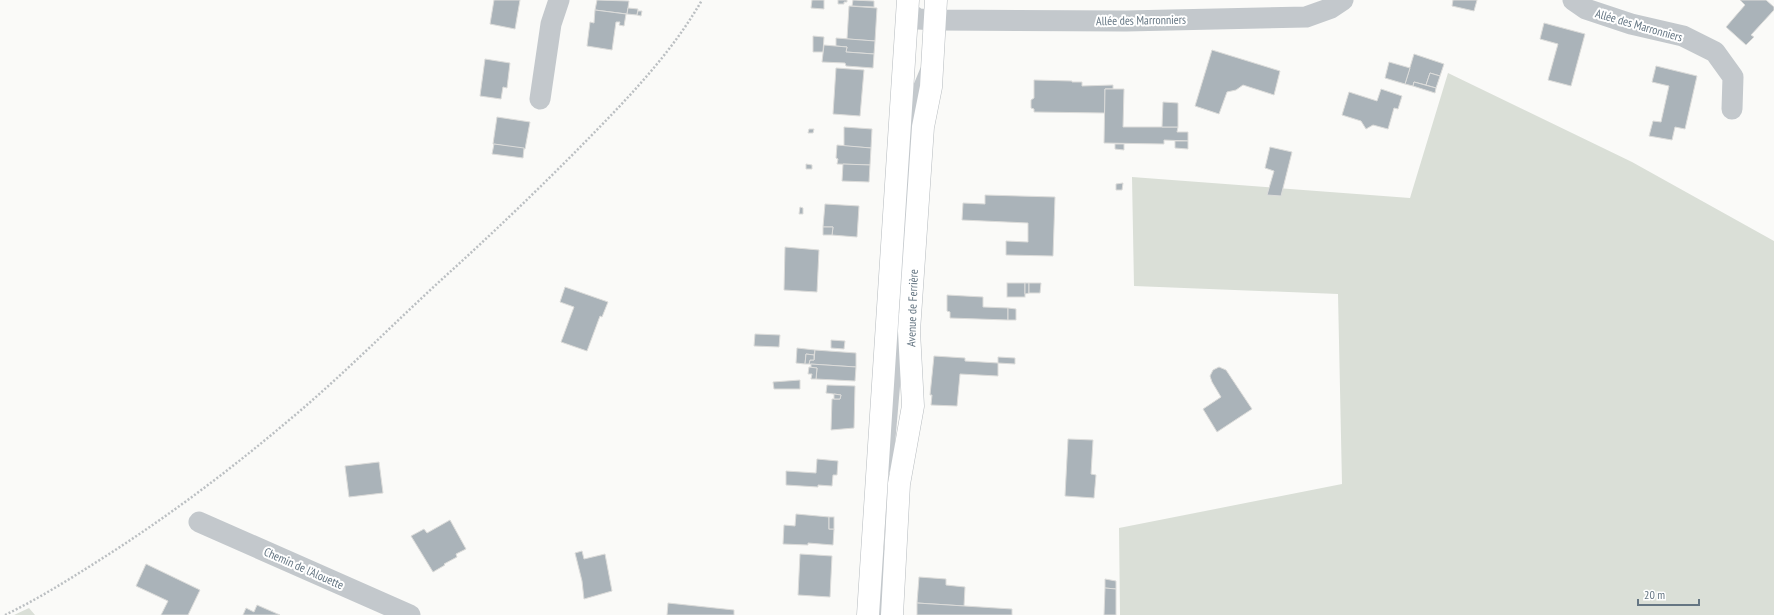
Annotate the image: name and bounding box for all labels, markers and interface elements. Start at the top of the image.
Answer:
street label: Allée des Marronniers [1594,5,1684,45]
street label: Allée des Marronniers [1096,12,1186,28]
street label: Avenue de Ferrière [903,269,921,347]
street label: Chemin de l'Alouette [262,544,346,592]
scale bar [1638,581,1699,607]
text: 20 m [1644,587,1665,602]

